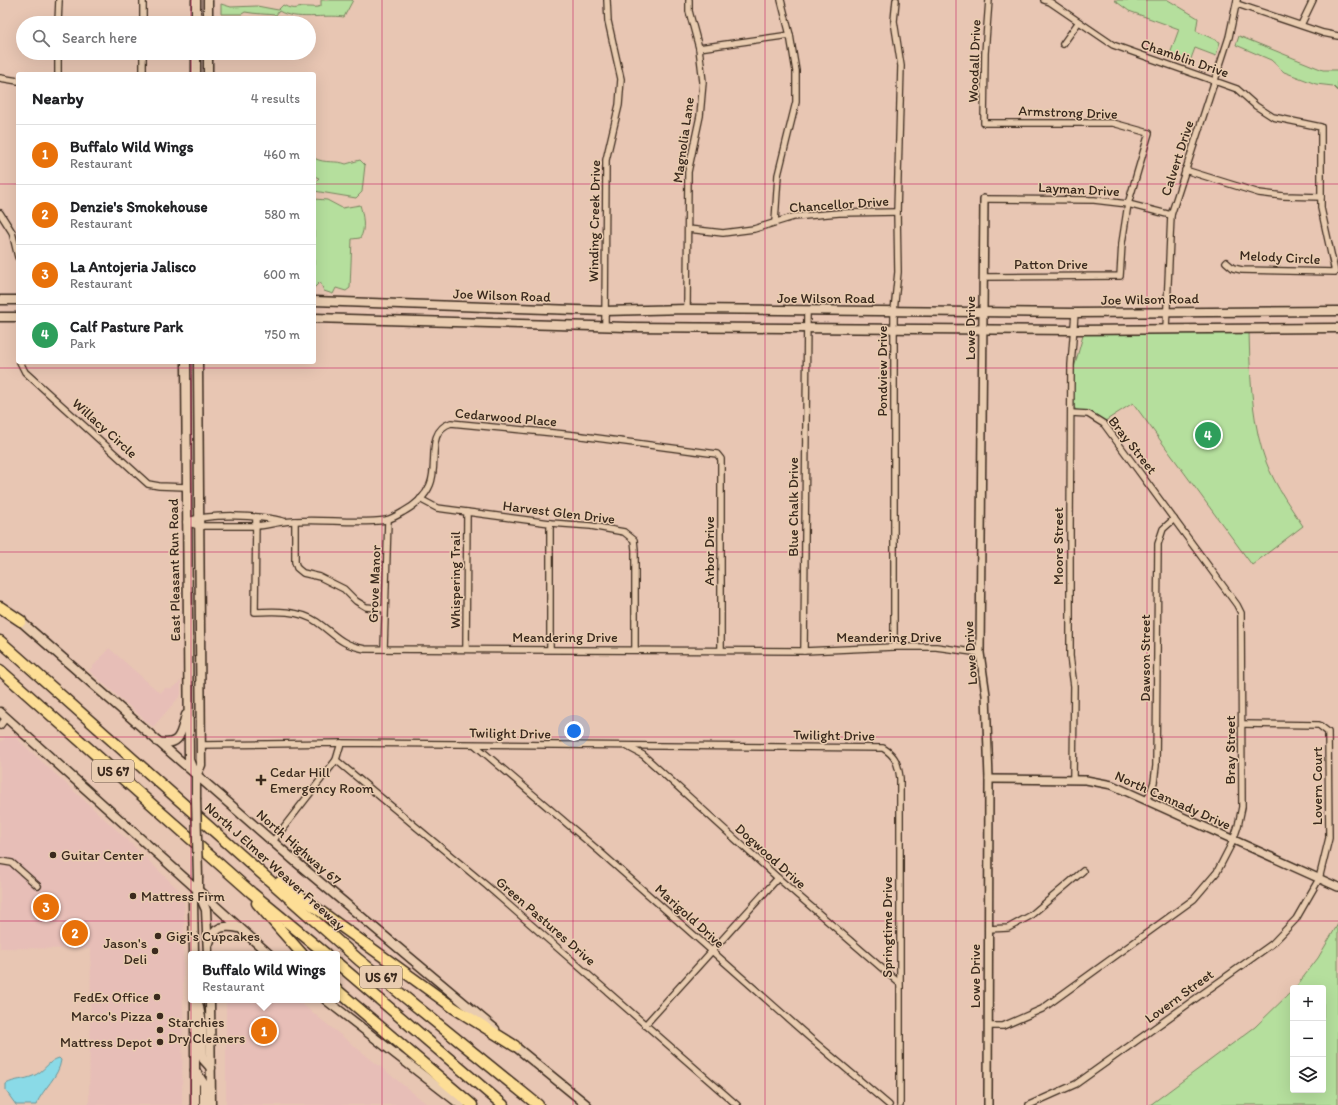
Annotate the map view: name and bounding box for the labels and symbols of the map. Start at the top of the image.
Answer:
street label: Woodall Drive [965,19,984,103]
street label: Chamblin Drive [1139,35,1231,82]
street label: Magnolia Lane [669,96,698,184]
street label: Armstrong Drive [1018,102,1118,123]
street label: Calvert Drive [1157,118,1198,198]
street label: Winding Creek Drive [585,160,604,282]
street label: Layman Drive [1038,179,1120,200]
street label: Chancellor Drive [789,193,890,216]
street label: Melody Circle [1239,247,1321,268]
street label: Patton Drive [1014,256,1088,273]
street label: Joe Wilson Road [453,285,552,306]
street label: Joe Wilson Road [777,290,875,307]
street label: Joe Wilson Road [1101,290,1199,309]
street label: Lowe Drive [962,295,979,360]
street label: Pondview Drive [874,325,891,416]
street label: Willacy Circle [69,395,141,462]
street label: Cedarwood Place [454,405,558,430]
street label: Bray Street [1105,413,1161,478]
pin: 4 [1195,420,1221,450]
street label: Blue Chalk Drive [785,457,802,557]
street label: Harvest Glen Drive [502,497,616,528]
street label: East Pleasant Run Road [165,498,184,641]
street label: Moore Street [1050,507,1067,585]
street label: Arbor Drive [701,516,718,586]
street label: Whispering Trail [447,531,464,629]
street label: Grove Manor [365,544,384,623]
street label: Dawson Street [1137,614,1154,702]
street label: Lowe Drive [960,620,981,686]
street label: Meandering Drive [512,629,618,646]
street label: Meandering Drive [836,629,942,646]
street label: Bray Street [1222,716,1239,784]
your location [564,721,584,741]
street label: Twilight Drive [469,724,551,743]
street label: Twilight Drive [793,726,875,745]
street label: Lovern Court [1309,747,1326,825]
road number: US 67 [92,760,134,782]
place label: Cedar Hill Emergency Room [270,764,374,797]
street label: North Cannady Drive [1112,767,1234,834]
marker: Cedar Hill Emergency Room [255,774,267,786]
street label: North J Elmer Weaver Freeway [201,799,349,934]
street label: North Highway 67 [253,806,344,889]
street label: Dogwood Drive [732,820,810,893]
place label: Guitar Center [61,847,144,864]
marker: Guitar Center [48,850,58,860]
street label: Green Pastures Drive [492,873,599,970]
street label: Springtime Drive [879,876,896,978]
street label: Marigold Drive [651,881,728,952]
place label: Mattress Firm [141,888,225,905]
marker: Mattress Firm [128,891,138,901]
pin: 3 [33,892,59,922]
pin: 2 [62,918,88,948]
place label: Gigi's Cupcakes [166,928,260,945]
marker: Gigi's Cupcakes [153,931,163,941]
place label: Jason's Deli [103,935,147,968]
street label: Lowe Drive [967,943,984,1008]
marker: Jason's Deli [150,946,160,956]
road number: US 67 [360,966,402,988]
street label: Lovern Street [1142,966,1217,1027]
place label: FedEx Office [73,989,149,1006]
marker: FedEx Office [152,992,162,1002]
place label: Marco's Pizza [71,1008,153,1025]
marker: Marco's Pizza [155,1011,165,1021]
place label: Starchies Dry Cleaners [168,1014,245,1047]
pin: 1 [251,1016,277,1046]
marker: Starchies Dry Cleaners [155,1025,165,1035]
place label: Mattress Depot [60,1034,152,1051]
marker: Mattress Depot [155,1037,165,1047]

